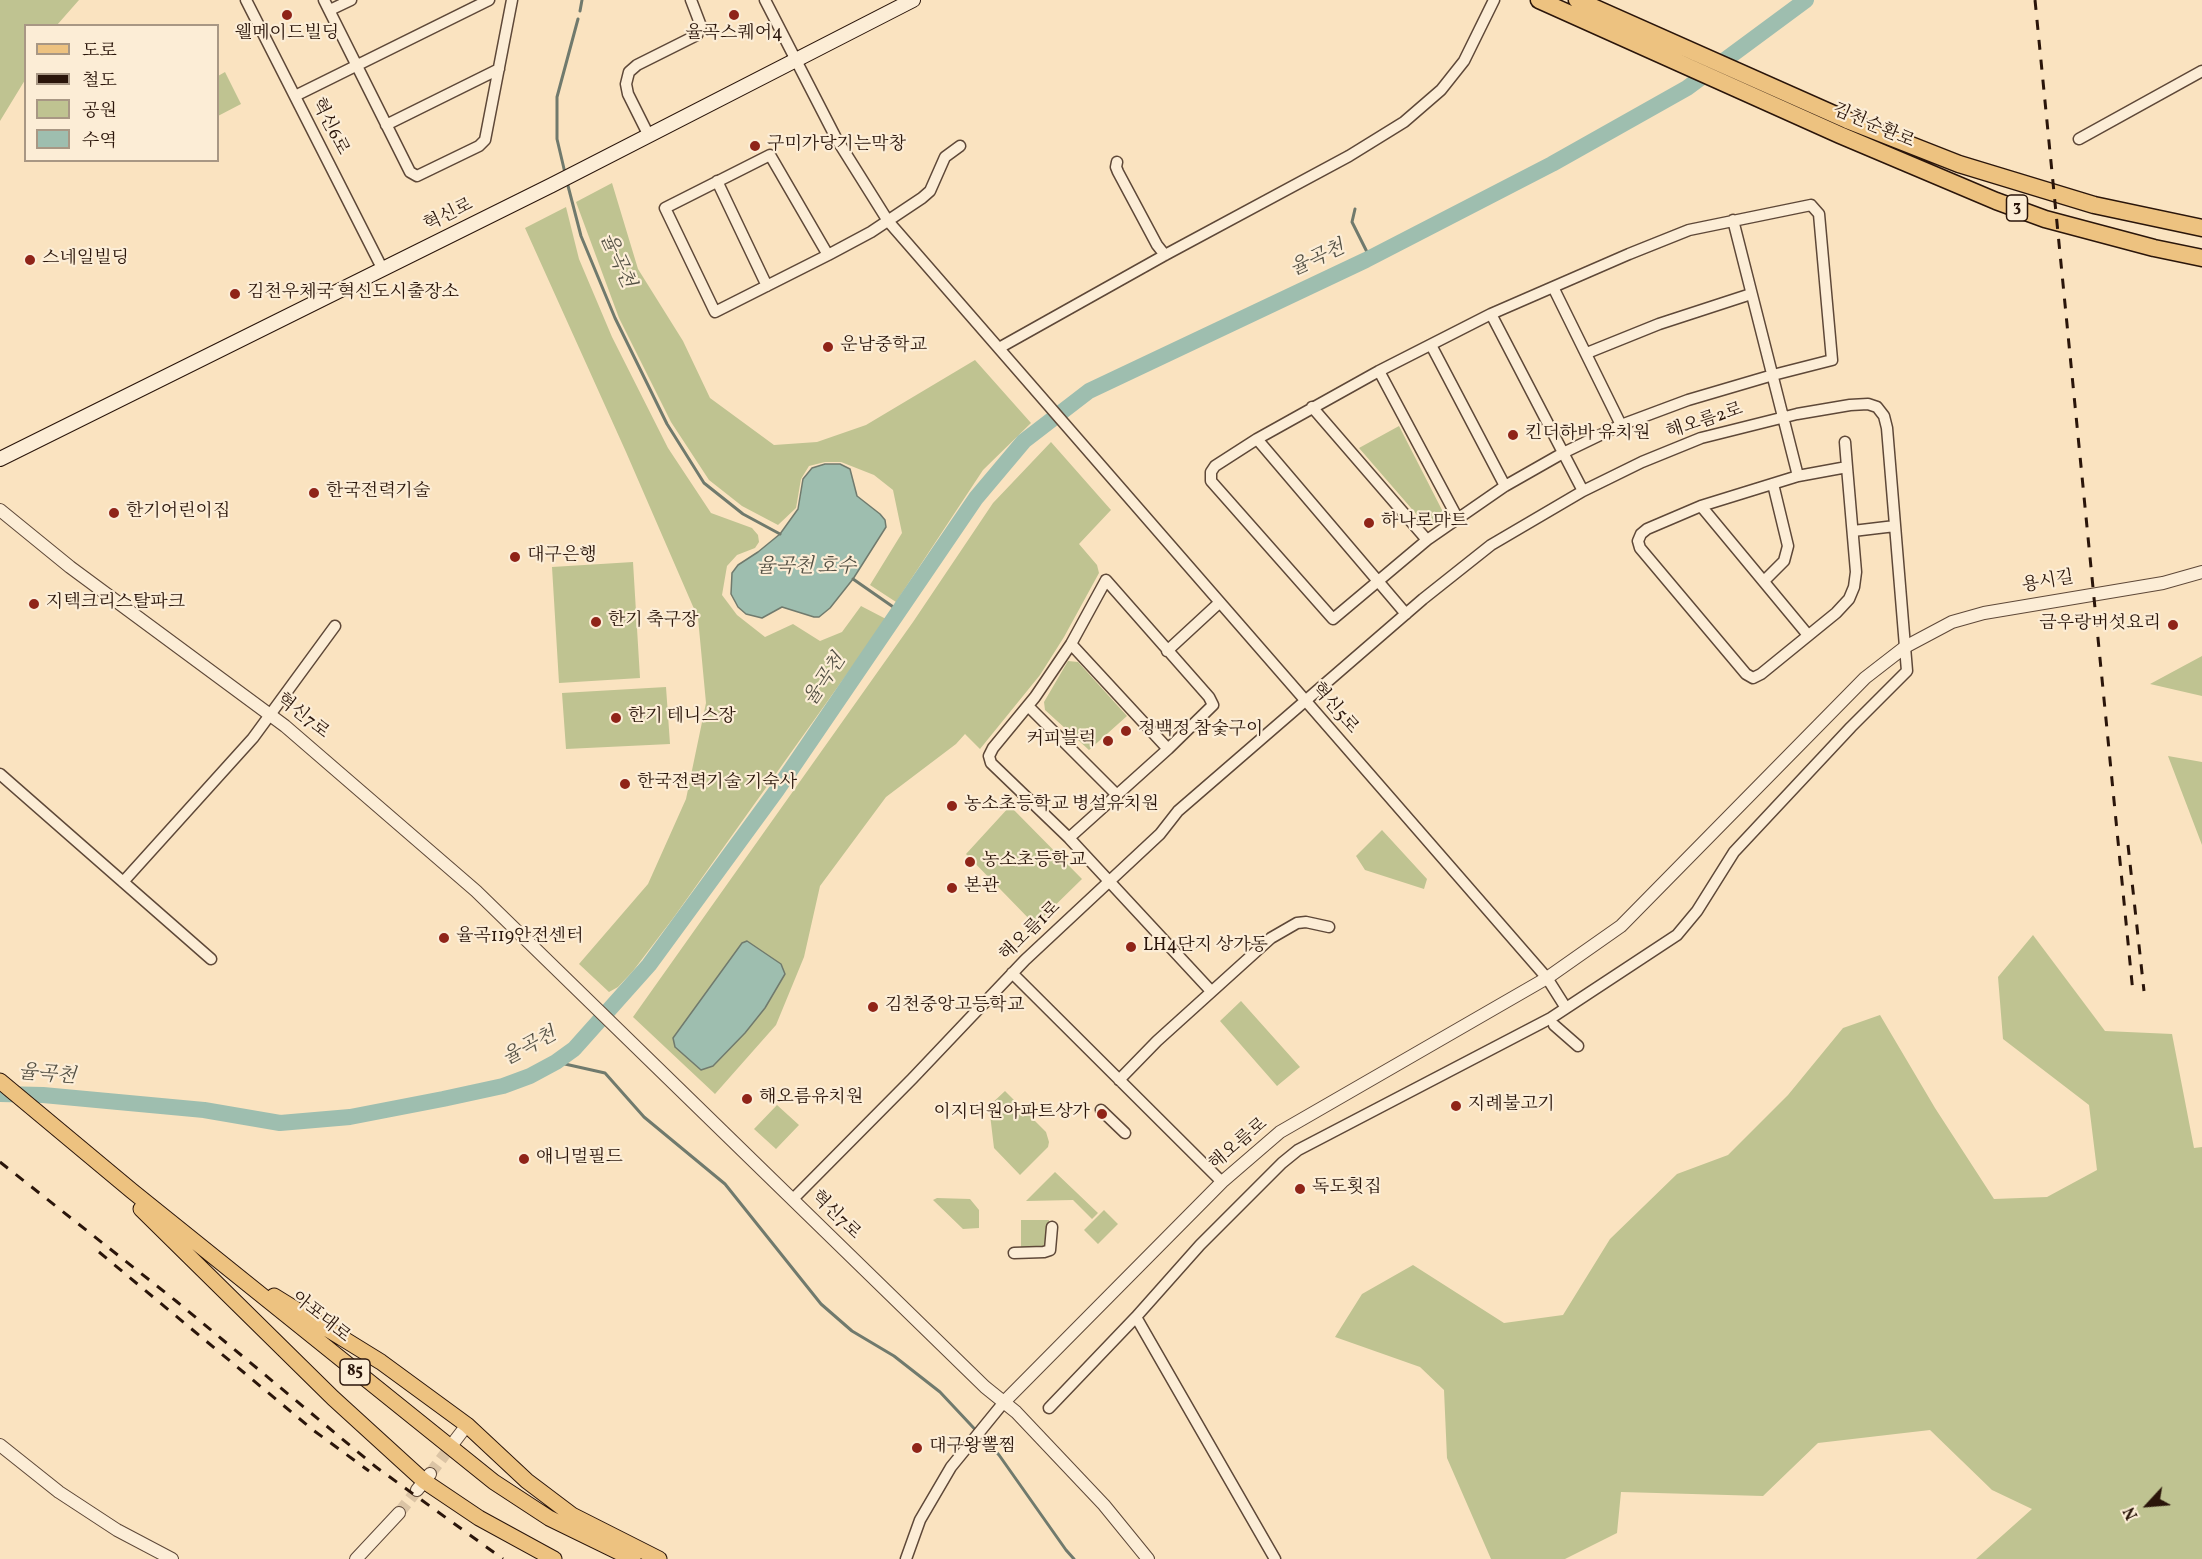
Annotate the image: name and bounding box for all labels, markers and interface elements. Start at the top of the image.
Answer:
marker: 웰메이드빌딩 [280,8,294,22]
marker: 율곡스퀘어4 [727,8,741,22]
legend [24,24,219,162]
place label: 웰메이드빌딩 [235,24,339,46]
place label: 율곡스퀘어4 [685,24,783,46]
text: 도로 [82,39,117,64]
text: 철도 [82,69,117,94]
street label: 혁신6로 [305,95,353,159]
text: 공원 [82,99,117,124]
street label: 김천순환로 [1829,100,1917,154]
text: 수역 [82,129,117,154]
place label: 구미가당기는막창 [767,135,906,157]
marker: 구미가당기는막창 [748,139,762,153]
street label: 혁신로 [421,195,477,237]
road number: 3 [2006,195,2028,221]
water label: 율곡천 [593,230,639,292]
water label: 율곡천 [1287,237,1349,283]
place label: 스네일빌딩 [42,249,129,271]
marker: 스네일빌딩 [23,253,37,267]
place label: 김천우체국 혁신도시출장소 [247,283,459,305]
marker: 김천우체국 혁신도시출장소 [228,287,242,301]
place label: 운남중학교 [840,336,927,358]
marker: 운남중학교 [821,340,835,354]
street label: 해오름2로 [1664,399,1746,445]
place label: 킨더하바 유치원 [1525,424,1650,446]
marker: 킨더하바 유치원 [1506,428,1520,442]
place label: 한국전력기술 [326,482,430,504]
marker: 한국전력기술 [307,486,321,500]
place label: 한기어린이집 [126,502,230,524]
marker: 한기어린이집 [107,506,121,520]
place label: 하나로마트 [1381,512,1468,534]
marker: 하나로마트 [1362,516,1376,530]
place label: 대구은행 [527,546,597,568]
marker: 대구은행 [508,550,522,564]
water label: 율곡천 호수 [756,556,856,580]
street label: 용시길 [2020,568,2076,598]
place label: 지텍크리스탈파크 [46,593,185,615]
marker: 지텍크리스탈파크 [27,597,41,611]
place label: 한기 축구장 [608,611,699,633]
place label: 금우랑버섯요리 [2039,614,2161,636]
marker: 한기 축구장 [589,615,603,629]
marker: 금우랑버섯요리 [2166,618,2180,632]
water label: 율곡천 [800,650,852,712]
street label: 혁신5로 [1306,679,1362,739]
street label: 혁신7로 [271,690,333,744]
place label: 한기 테니스장 [628,707,736,729]
marker: 한기 테니스장 [609,711,623,725]
place label: 정백정 참숯구이 [1138,720,1263,742]
marker: 정백정 참숯구이 [1119,724,1133,738]
place label: 커피블럭 [1026,730,1096,752]
marker: 커피블럭 [1101,734,1115,748]
place label: 한국전력기술 기숙사 [637,773,797,795]
marker: 한국전력기술 기숙사 [618,777,632,791]
place label: 농소초등학교 병설유치원 [964,795,1159,817]
marker: 농소초등학교 병설유치원 [945,799,959,813]
place label: 농소초등학교 [982,851,1086,873]
marker: 농소초등학교 [963,855,977,869]
place label: 본관 [964,877,999,899]
marker: 본관 [945,881,959,895]
street label: 해오름1로 [996,898,1066,966]
place label: 율곡119안전센터 [456,927,584,949]
marker: 율곡119안전센터 [437,931,451,945]
place label: LH4단지 상가동 [1143,936,1268,958]
marker: LH4단지 상가동 [1124,940,1138,954]
place label: 김천중앙고등학교 [885,996,1024,1018]
marker: 김천중앙고등학교 [866,1000,880,1014]
water label: 율곡천 [499,1024,561,1072]
water label: 율곡천 [17,1062,77,1090]
place label: 해오름유치원 [759,1088,863,1110]
marker: 해오름유치원 [740,1092,754,1106]
place label: 지례불고기 [1468,1095,1555,1117]
marker: 지례불고기 [1449,1099,1463,1113]
place label: 이지더원아파트상가 [934,1103,1090,1125]
marker: 이지더원아파트상가 [1095,1107,1109,1121]
street label: 해오름로 [1205,1114,1273,1176]
place label: 애니멀필드 [536,1148,623,1170]
marker: 애니멀필드 [517,1152,531,1166]
place label: 독도횟집 [1312,1178,1382,1200]
marker: 독도횟집 [1293,1182,1307,1196]
street label: 혁신7로 [806,1187,864,1245]
street label: 아포대로 [286,1288,354,1348]
road number: 85 [340,1359,370,1385]
place label: 대구왕뽈찜 [929,1437,1016,1459]
marker: 대구왕뽈찜 [910,1441,924,1455]
north arrow [2118,1475,2178,1535]
text: N [2119,1503,2144,1523]

